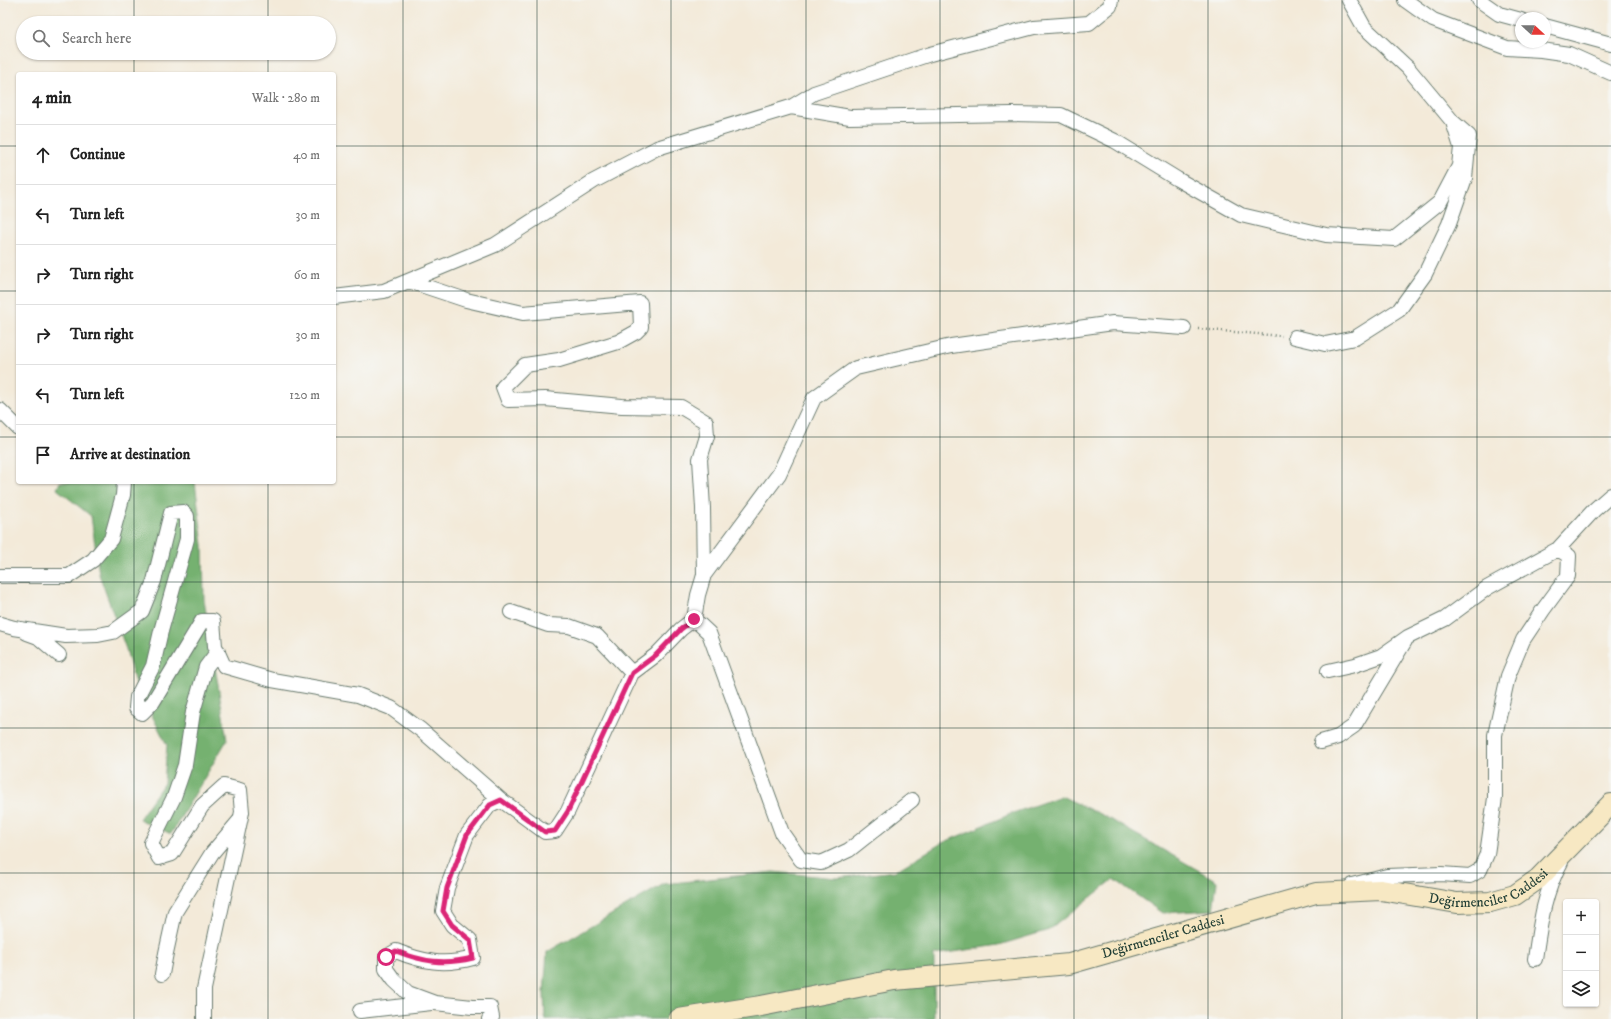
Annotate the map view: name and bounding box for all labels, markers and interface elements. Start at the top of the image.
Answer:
north arrow [1515,12,1551,48]
search box [16,16,336,60]
icon: search [30,27,52,49]
text: Search here [62,29,131,48]
text: 4 min [32,87,71,109]
text: Walk · 280 m [252,90,320,106]
icon: ahead [32,144,54,166]
text: Continue [70,145,125,164]
text: 40 m [293,147,320,163]
icon: left [32,204,54,226]
text: Turn left [70,205,124,224]
text: 30 m [296,207,320,223]
icon: right [32,264,54,286]
text: Turn right [70,265,133,284]
text: 60 m [294,267,320,283]
icon: right [32,324,54,346]
text: Turn right [70,325,133,344]
text: 30 m [296,327,320,343]
icon: left [32,384,54,406]
text: Turn left [70,385,124,404]
text: 120 m [289,387,320,403]
icon: arrive [32,444,54,466]
text: Arrive at destination [70,445,190,464]
route end [685,610,703,628]
street label: Değirmenciler Caddesi [1427,865,1552,912]
map controls [1563,899,1599,1007]
button: + [1563,899,1599,935]
street label: Değirmenciler Caddesi [1100,911,1227,963]
button: − [1563,935,1599,971]
route start [377,948,395,966]
button: layers [1563,971,1599,1007]

